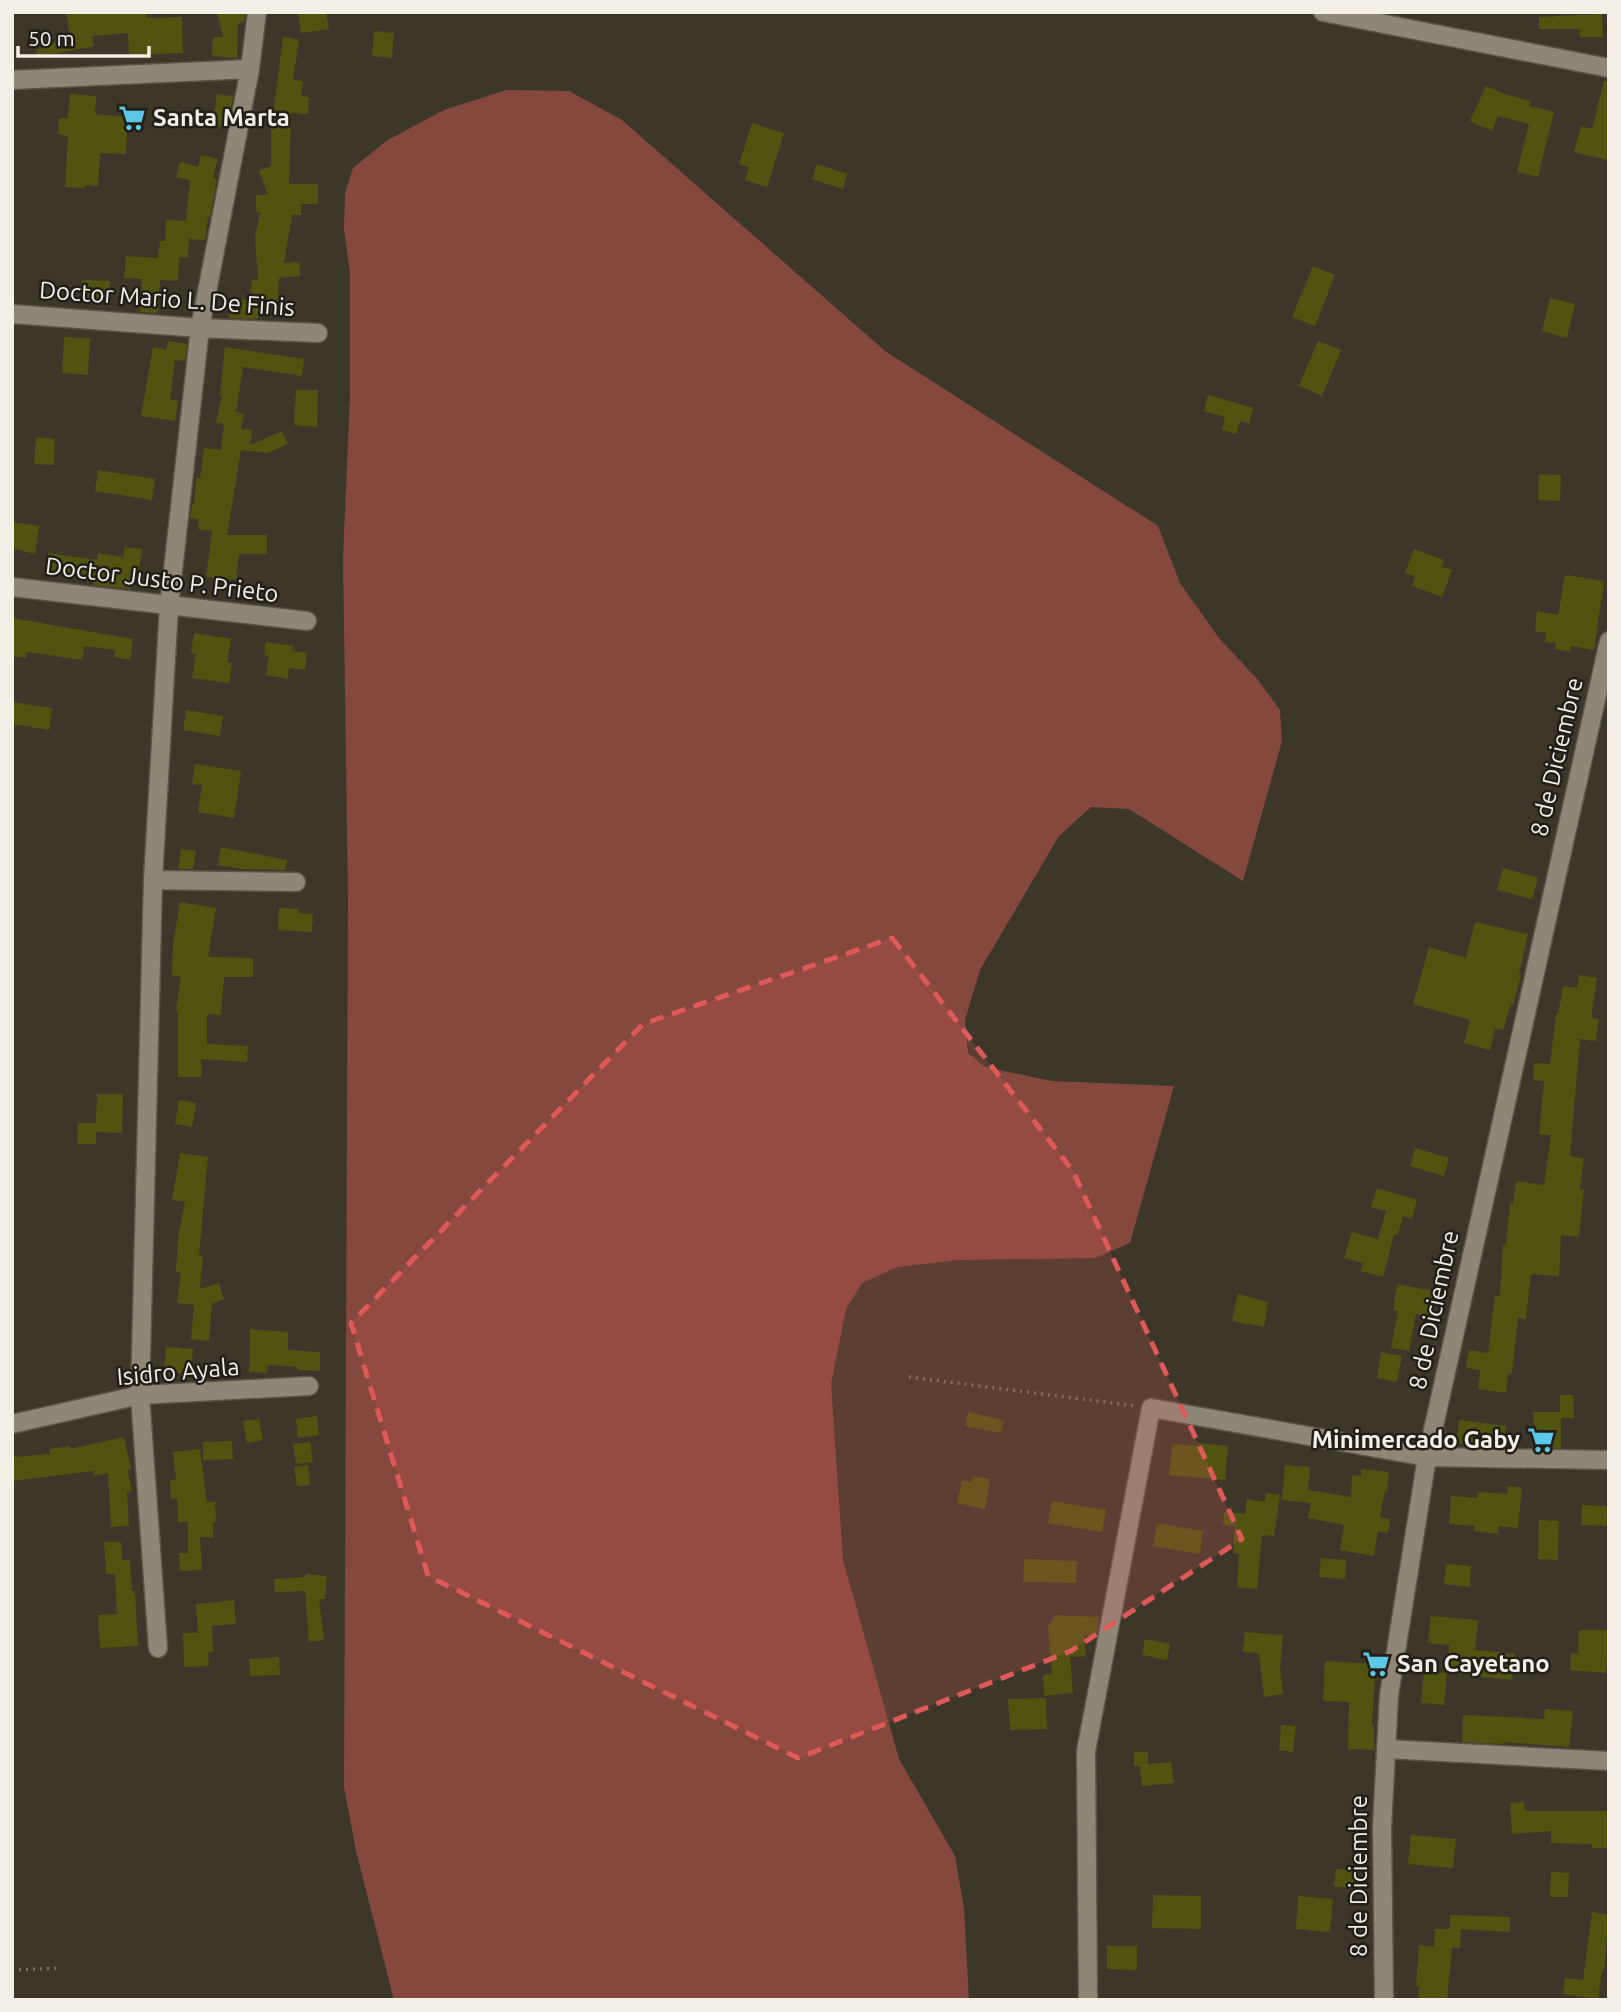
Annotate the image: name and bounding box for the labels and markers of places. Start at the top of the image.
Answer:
supermarket icon: Santa Marta [117,103,147,133]
place label: Santa Marta [153,104,290,131]
supermarket icon: Minimercado Gaby [1526,1425,1556,1455]
place label: Minimercado Gaby [1312,1426,1520,1453]
supermarket icon: San Cayetano [1361,1649,1391,1679]
place label: San Cayetano [1397,1650,1550,1677]

